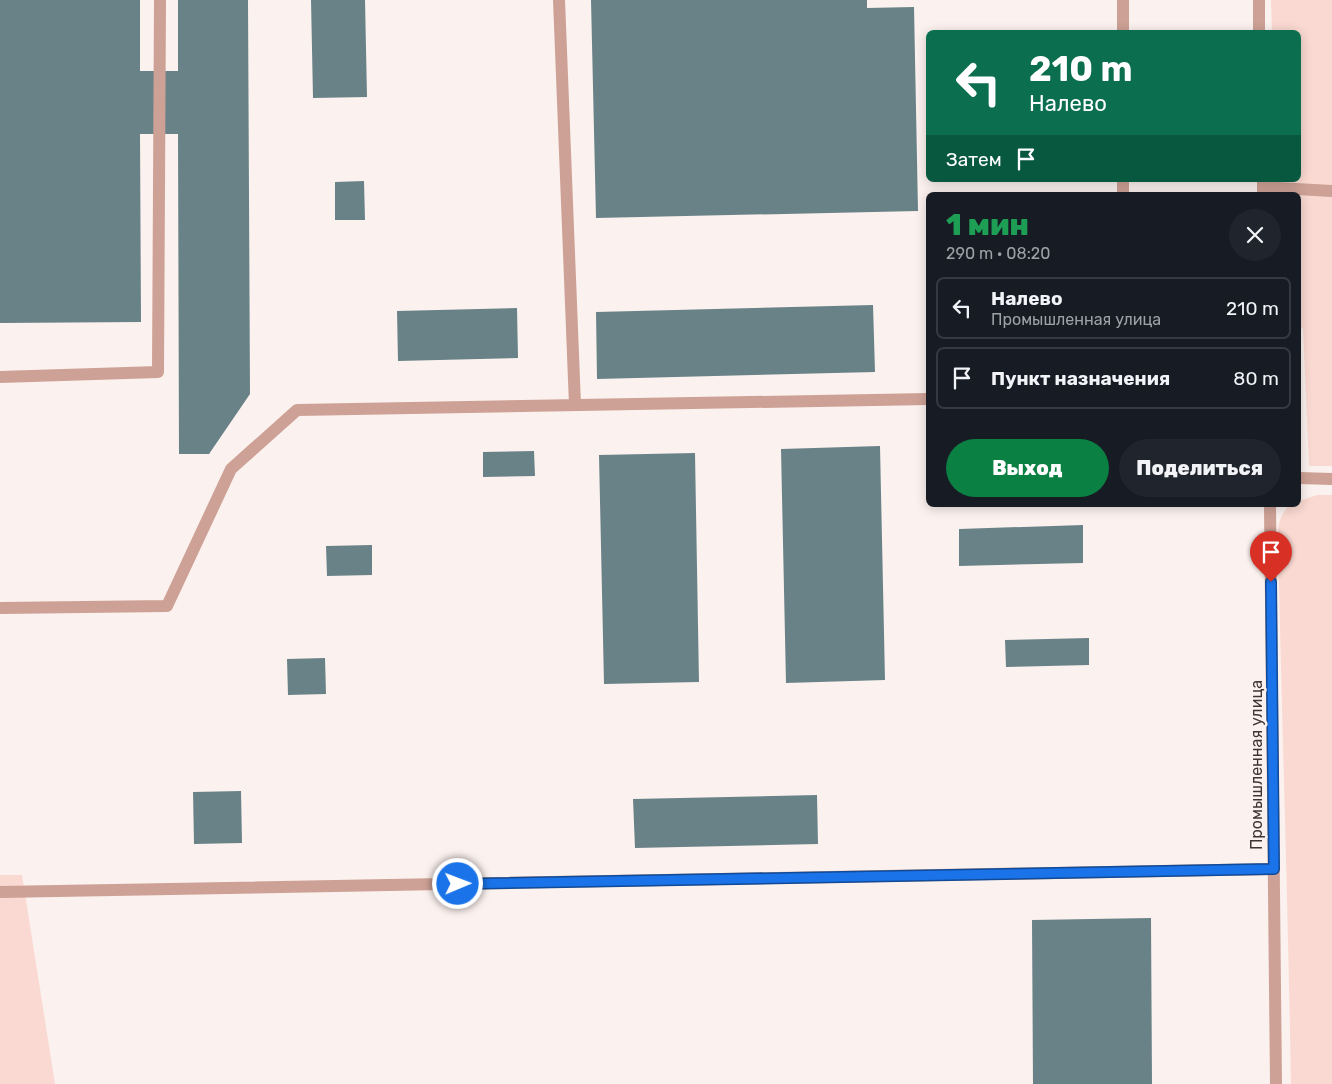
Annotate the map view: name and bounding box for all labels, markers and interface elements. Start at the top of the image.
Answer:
text: 210 m [1029,48,1132,90]
icon: left [946,50,1011,115]
text: Налево [1029,90,1107,117]
icon: arrive [1012,145,1040,173]
text: Затем [946,148,1002,171]
text: 1 мин [946,207,1029,243]
button: close [1229,209,1281,261]
text: 290 m · 08:20 [946,244,1050,263]
text: Налево [991,287,1063,310]
icon: left [948,294,976,322]
text: 210 m [1226,297,1279,320]
text: Промышленная улица [991,310,1161,329]
icon: arrive [948,364,976,392]
text: Пункт назначения [991,367,1170,390]
text: 80 m [1233,367,1279,390]
button: Выход [946,439,1109,497]
button: Поделиться [1119,439,1281,497]
pin [1250,531,1292,582]
icon: arrive [1257,538,1285,566]
street label: Промышленная улица [1247,680,1266,850]
position arrow [431,857,483,909]

